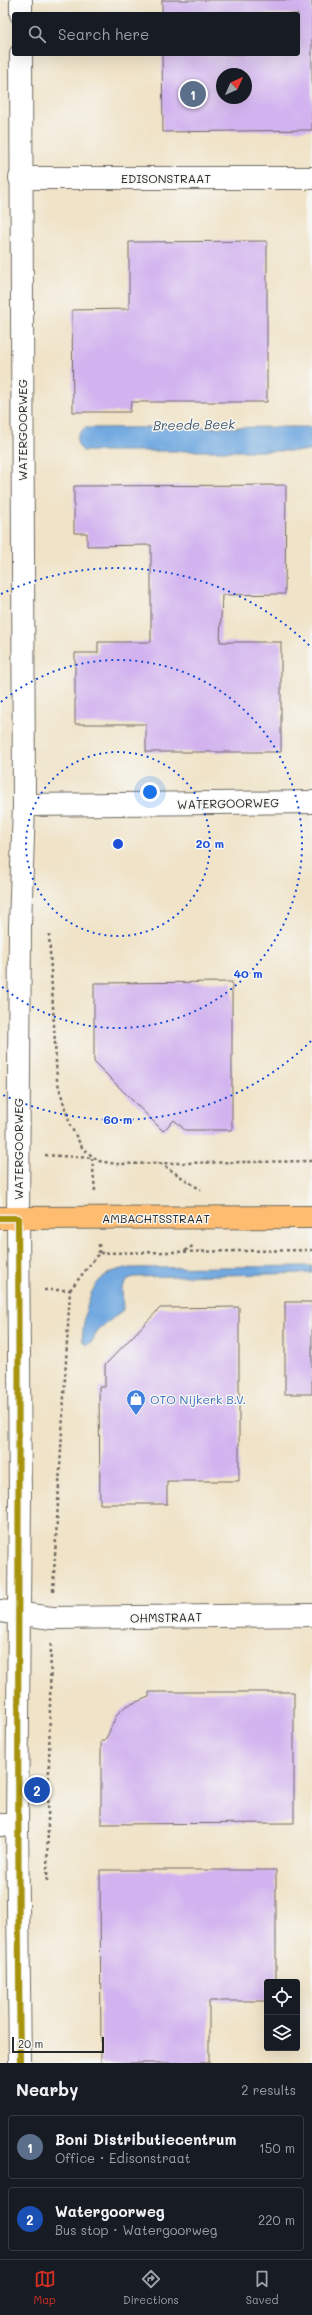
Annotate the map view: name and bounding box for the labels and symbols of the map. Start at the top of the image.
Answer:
north arrow [216,68,252,104]
pin: 1 [180,79,206,109]
street label: EDISONSTRAAT [121,170,211,186]
street label: WATERGOORWEG [14,379,30,481]
water label: Breede Beek [153,415,236,433]
your location [140,782,160,802]
street label: WATERGOORWEG [177,794,279,812]
text: 20 m [196,835,224,851]
centre of rings [111,837,125,851]
text: 40 m [233,965,263,981]
street label: WATERGOORWEG [10,1098,26,1200]
text: 60 m [104,1111,132,1127]
street label: AMBACHTSSTRAAT [102,1210,210,1226]
shop icon: OTO Nijkerk B.V. [125,1388,147,1416]
place label: OTO Nijkerk B.V. [150,1391,246,1407]
street label: OHMSTRAAT [130,1608,202,1626]
pin: 2 [24,1775,50,1805]
scale bar [12,2035,104,2054]

